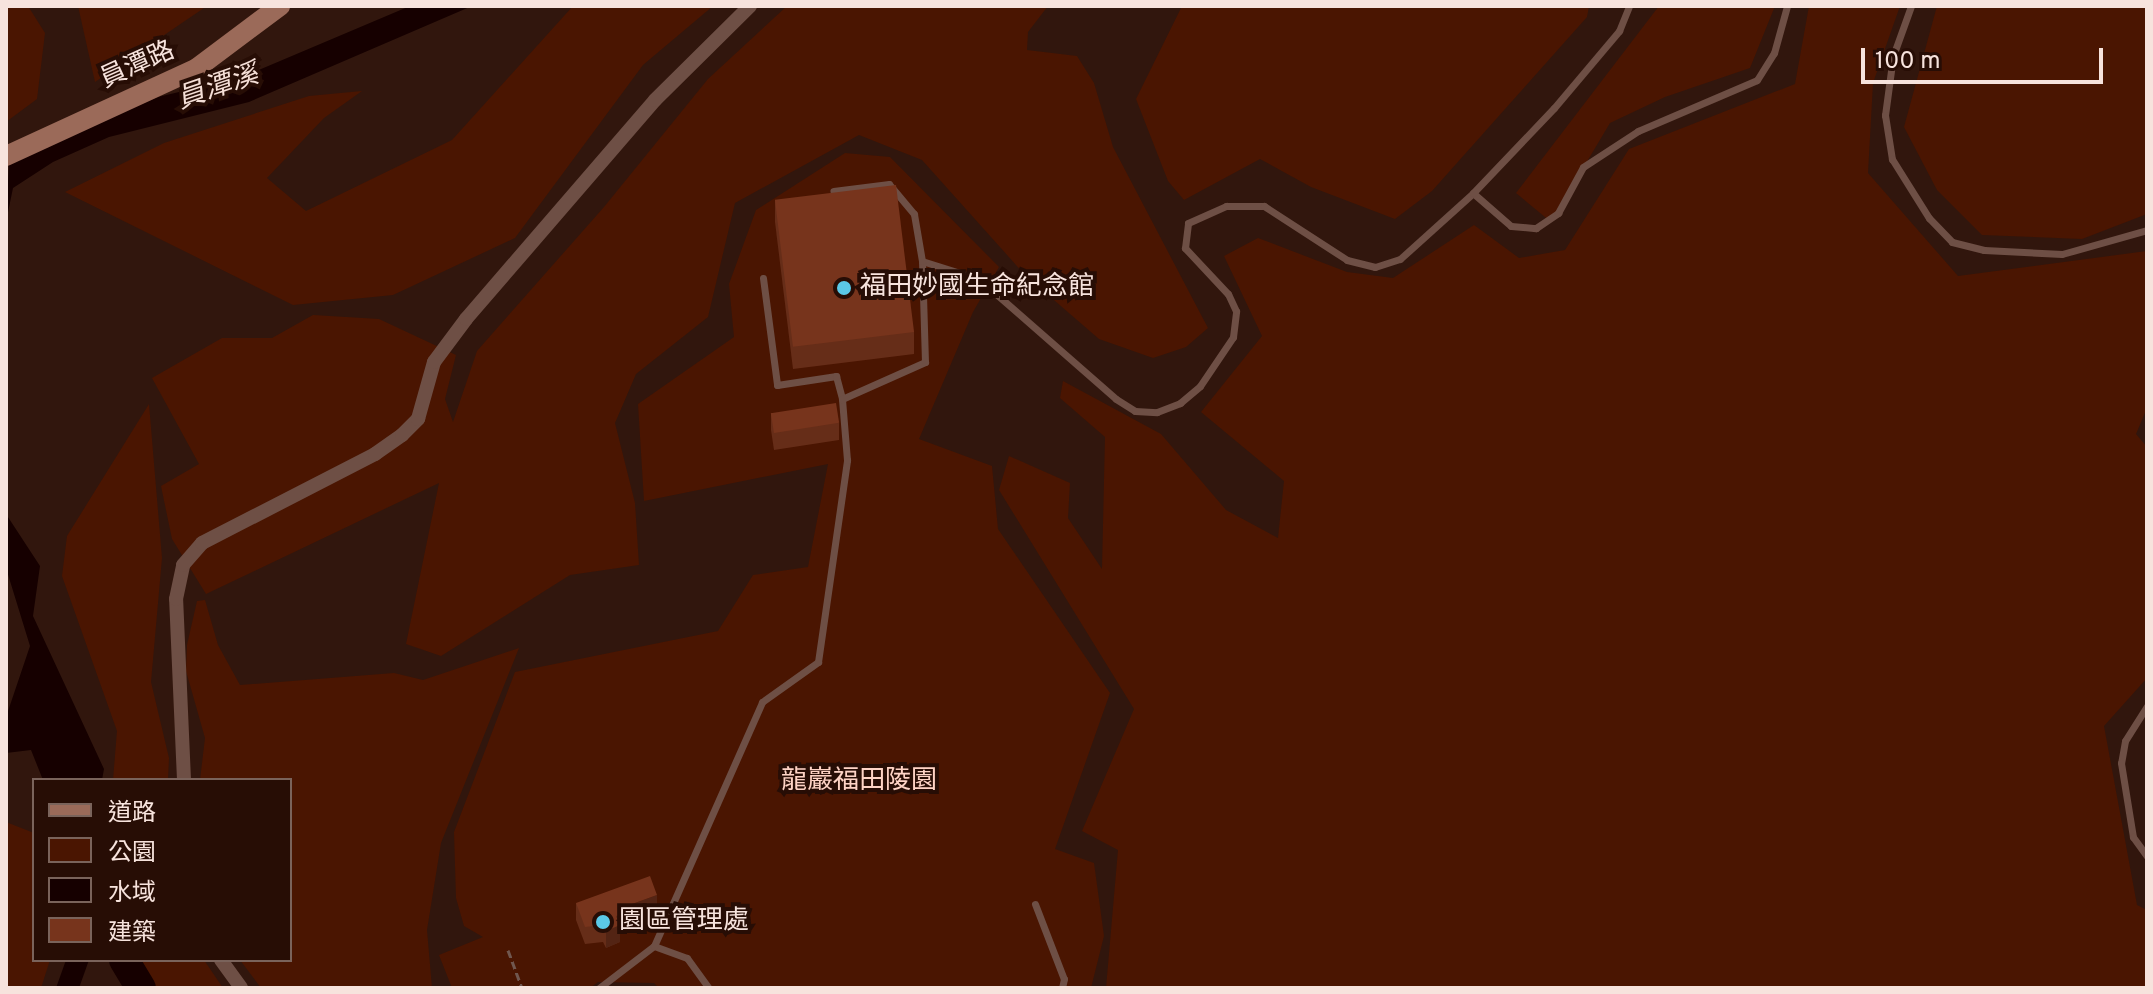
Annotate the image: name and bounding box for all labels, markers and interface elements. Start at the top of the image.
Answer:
scale bar [1865,32,2107,82]
street label: 員潭路 [96,36,180,96]
text: 100 m [1875,47,1941,77]
water label: 員潭溪 [173,58,263,118]
place label: 福田妙國生命紀念館 [860,272,1094,304]
marker: 福田妙國生命紀念館 [835,279,853,297]
park label: 龍巖福田陵園 [781,766,937,798]
legend [32,778,292,962]
text: 道路 [108,799,156,829]
text: 公園 [108,839,156,869]
text: 水域 [108,879,156,909]
place label: 園區管理處 [619,906,749,938]
marker: 園區管理處 [594,913,612,931]
text: 建築 [108,919,156,949]

